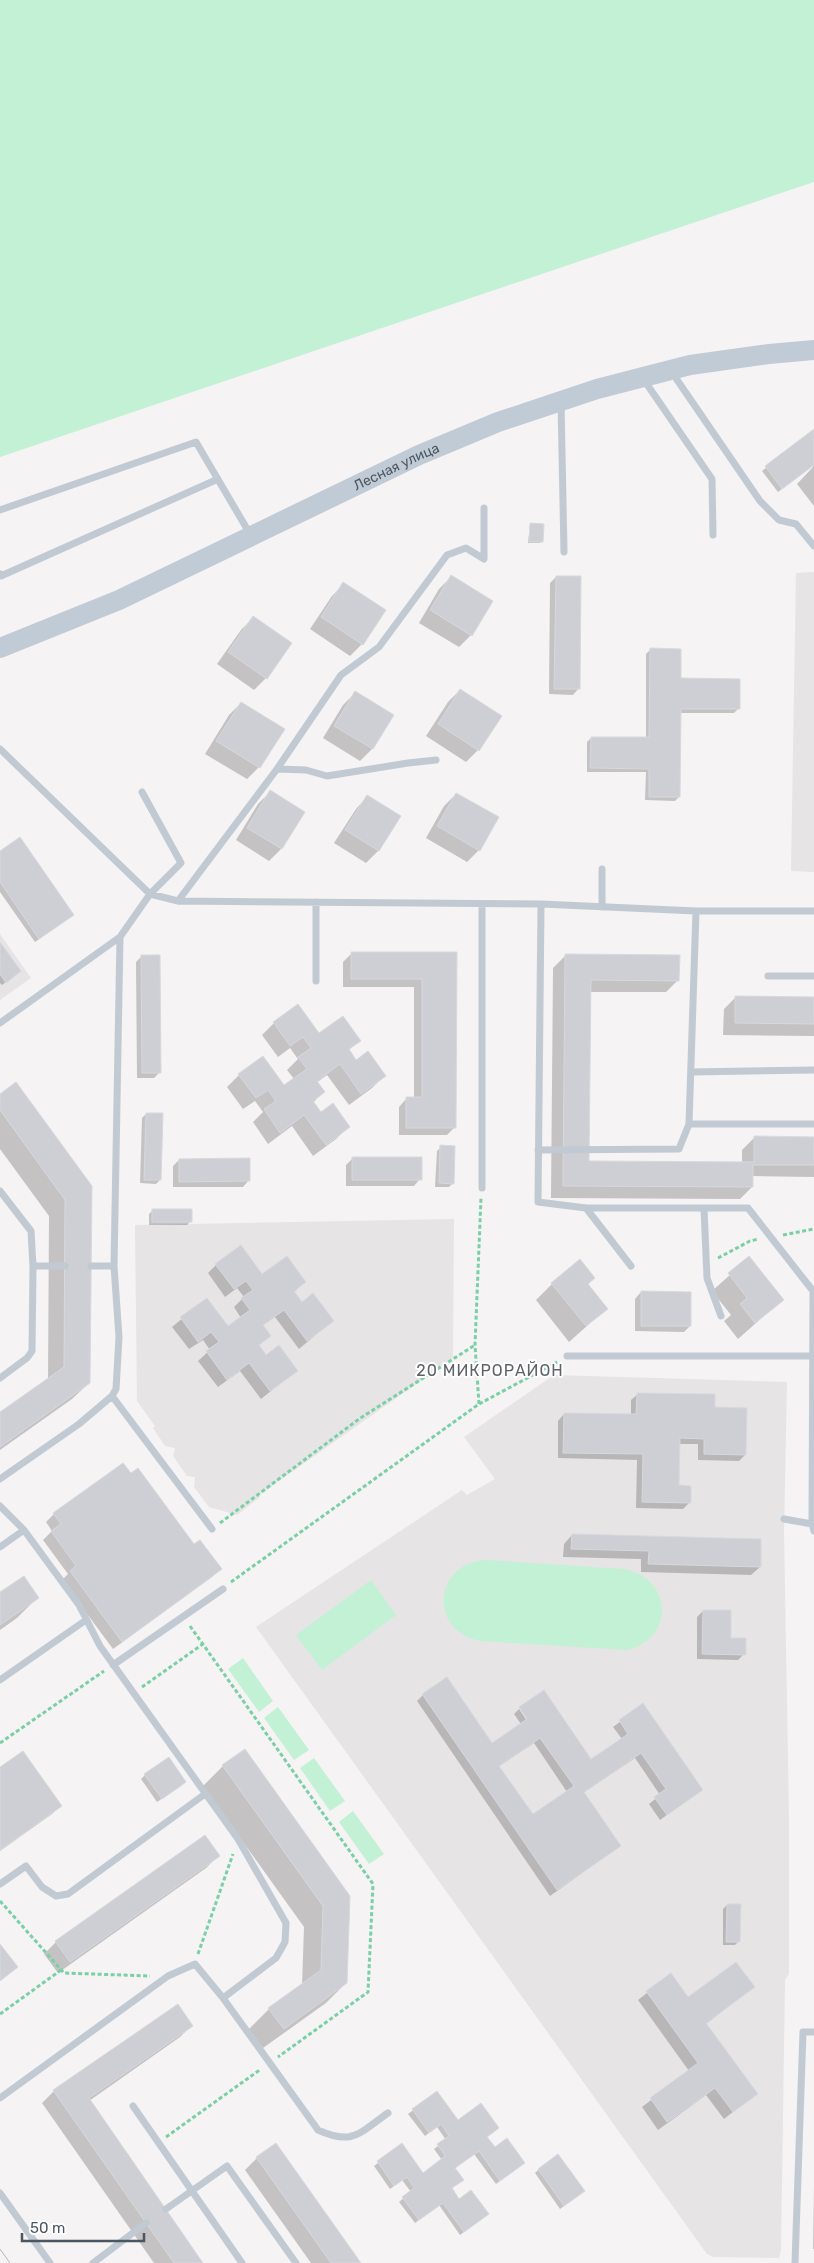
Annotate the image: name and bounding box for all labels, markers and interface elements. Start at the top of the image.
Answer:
street label: Лесная улица [351,440,442,494]
district label: 20 МИКРОРАЙОН [416,1361,564,1380]
scale bar [22,2210,145,2242]
text: 50 m [30,2219,65,2237]

